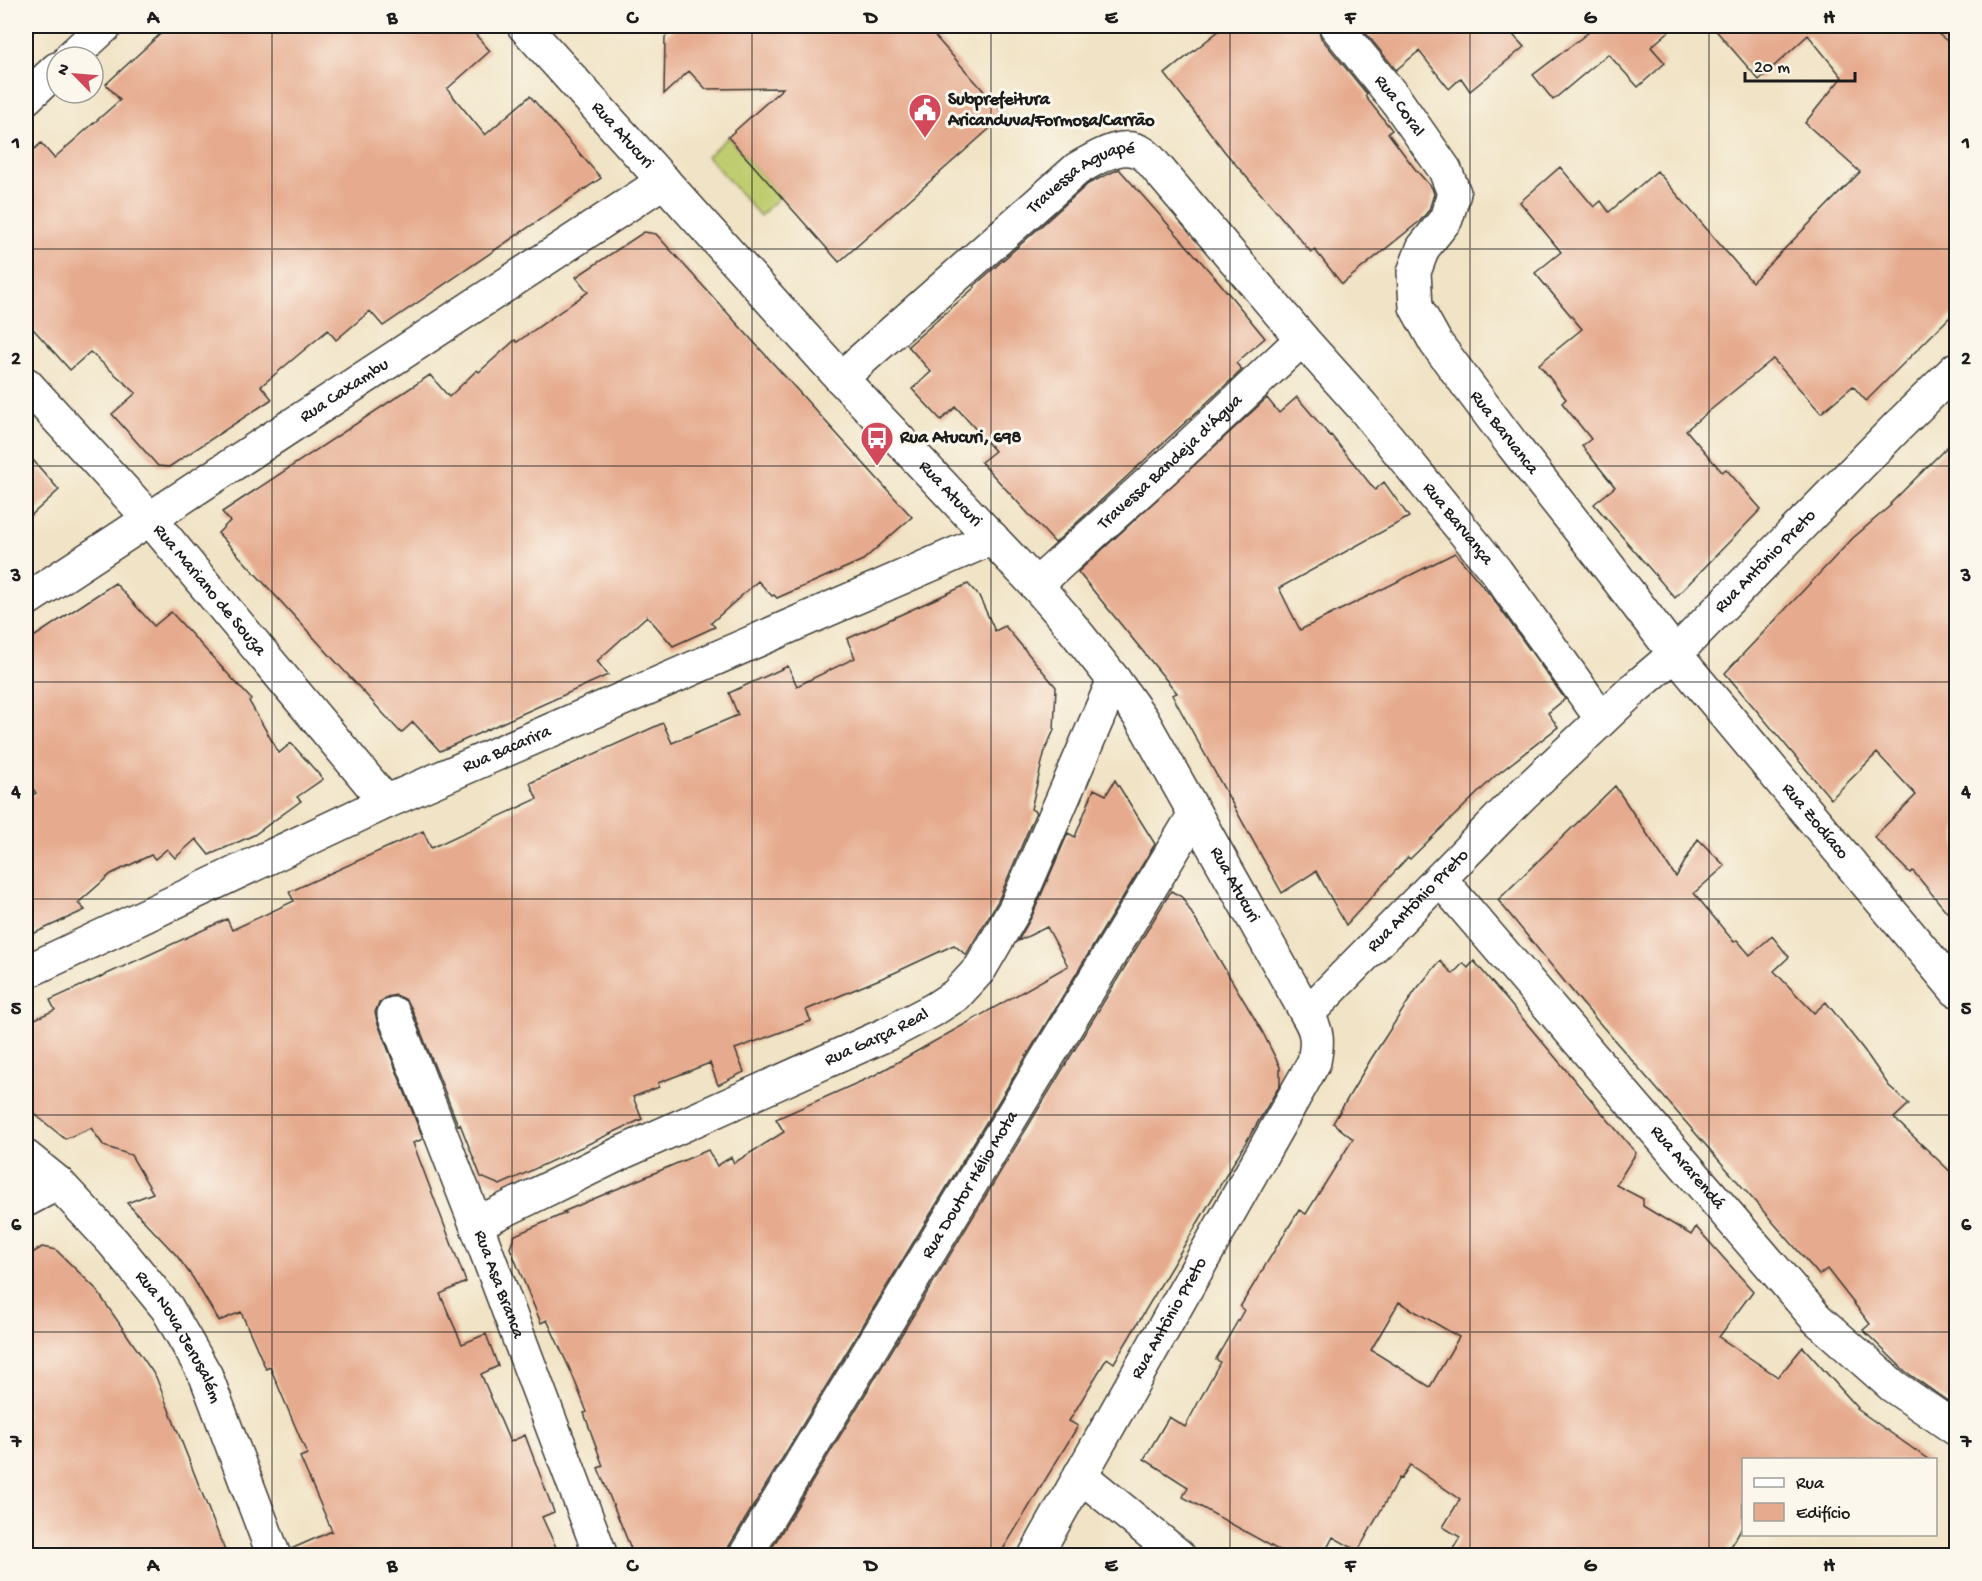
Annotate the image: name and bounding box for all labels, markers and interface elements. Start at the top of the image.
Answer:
text: A [146,8,161,31]
text: B [386,8,398,31]
text: C [626,8,640,31]
text: D [862,8,878,31]
text: E [1105,8,1119,31]
text: F [1344,8,1357,31]
text: G [1584,8,1598,31]
text: H [1823,8,1835,31]
north arrow [45,45,105,105]
scale bar [1745,45,1854,83]
text: 20 m [1754,58,1790,79]
text: N [54,61,76,79]
street label: Rua Coral [1370,71,1429,141]
place label: Subprefeitura Aricanduva/Formosa/Carrão [947,90,1155,132]
public building icon: Subprefeitura Aricanduva/Formosa/Carrão [907,92,943,139]
street label: Rua Atucuri [587,97,658,173]
text: 1 [11,133,20,156]
text: 1 [1961,133,1970,156]
street label: Travessa Aguapé [1022,138,1137,219]
text: 2 [11,349,21,372]
text: 2 [1961,349,1971,372]
street label: Rua Caxambu [296,354,393,428]
street label: Rua Barvanca [1465,386,1543,480]
street label: Travessa Bandeja d'Água [1093,389,1248,535]
bus stop icon: Rua Atucuri, 698 [859,420,895,467]
place label: Rua Atucuri, 698 [899,428,1021,449]
street label: Rua Atucuri [914,456,987,532]
street label: Rua Barvança [1418,478,1498,570]
street label: Rua Antônio Preto [1710,505,1821,617]
street label: Rua Mariano de Souza [148,520,271,661]
text: 3 [10,566,21,589]
text: 3 [1960,566,1971,589]
street label: Rua Bacarira [460,721,555,778]
street label: Rua Zodíaco [1777,779,1853,864]
text: 4 [10,782,21,805]
text: 4 [1960,782,1971,805]
street label: Rua Atucuri [1205,843,1264,926]
street label: Rua Antônio Preto [1363,845,1473,957]
text: 5 [11,999,22,1022]
text: 5 [1961,999,1972,1022]
street label: Rua Garça Real [821,1004,932,1071]
street label: Rua Doutor Hélio Mota [917,1106,1023,1263]
street label: Rua Ararendá [1645,1121,1730,1215]
text: 6 [11,1215,22,1238]
text: 6 [1961,1215,1972,1238]
street label: Rua Asa Branca [469,1227,529,1342]
street label: Rua Antônio Preto [1127,1254,1212,1383]
street label: Rua Nova Jerusalém [130,1266,226,1406]
text: 7 [10,1432,23,1455]
text: 7 [1960,1432,1973,1455]
legend [1742,1458,1937,1536]
text: Rua [1796,1474,1825,1495]
text: Edifício [1796,1504,1850,1525]
text: A [146,1556,161,1579]
text: B [386,1556,398,1579]
text: C [626,1556,640,1579]
text: D [862,1556,878,1579]
text: E [1105,1556,1119,1579]
text: F [1344,1556,1357,1579]
text: G [1584,1556,1598,1579]
text: H [1823,1556,1835,1579]

